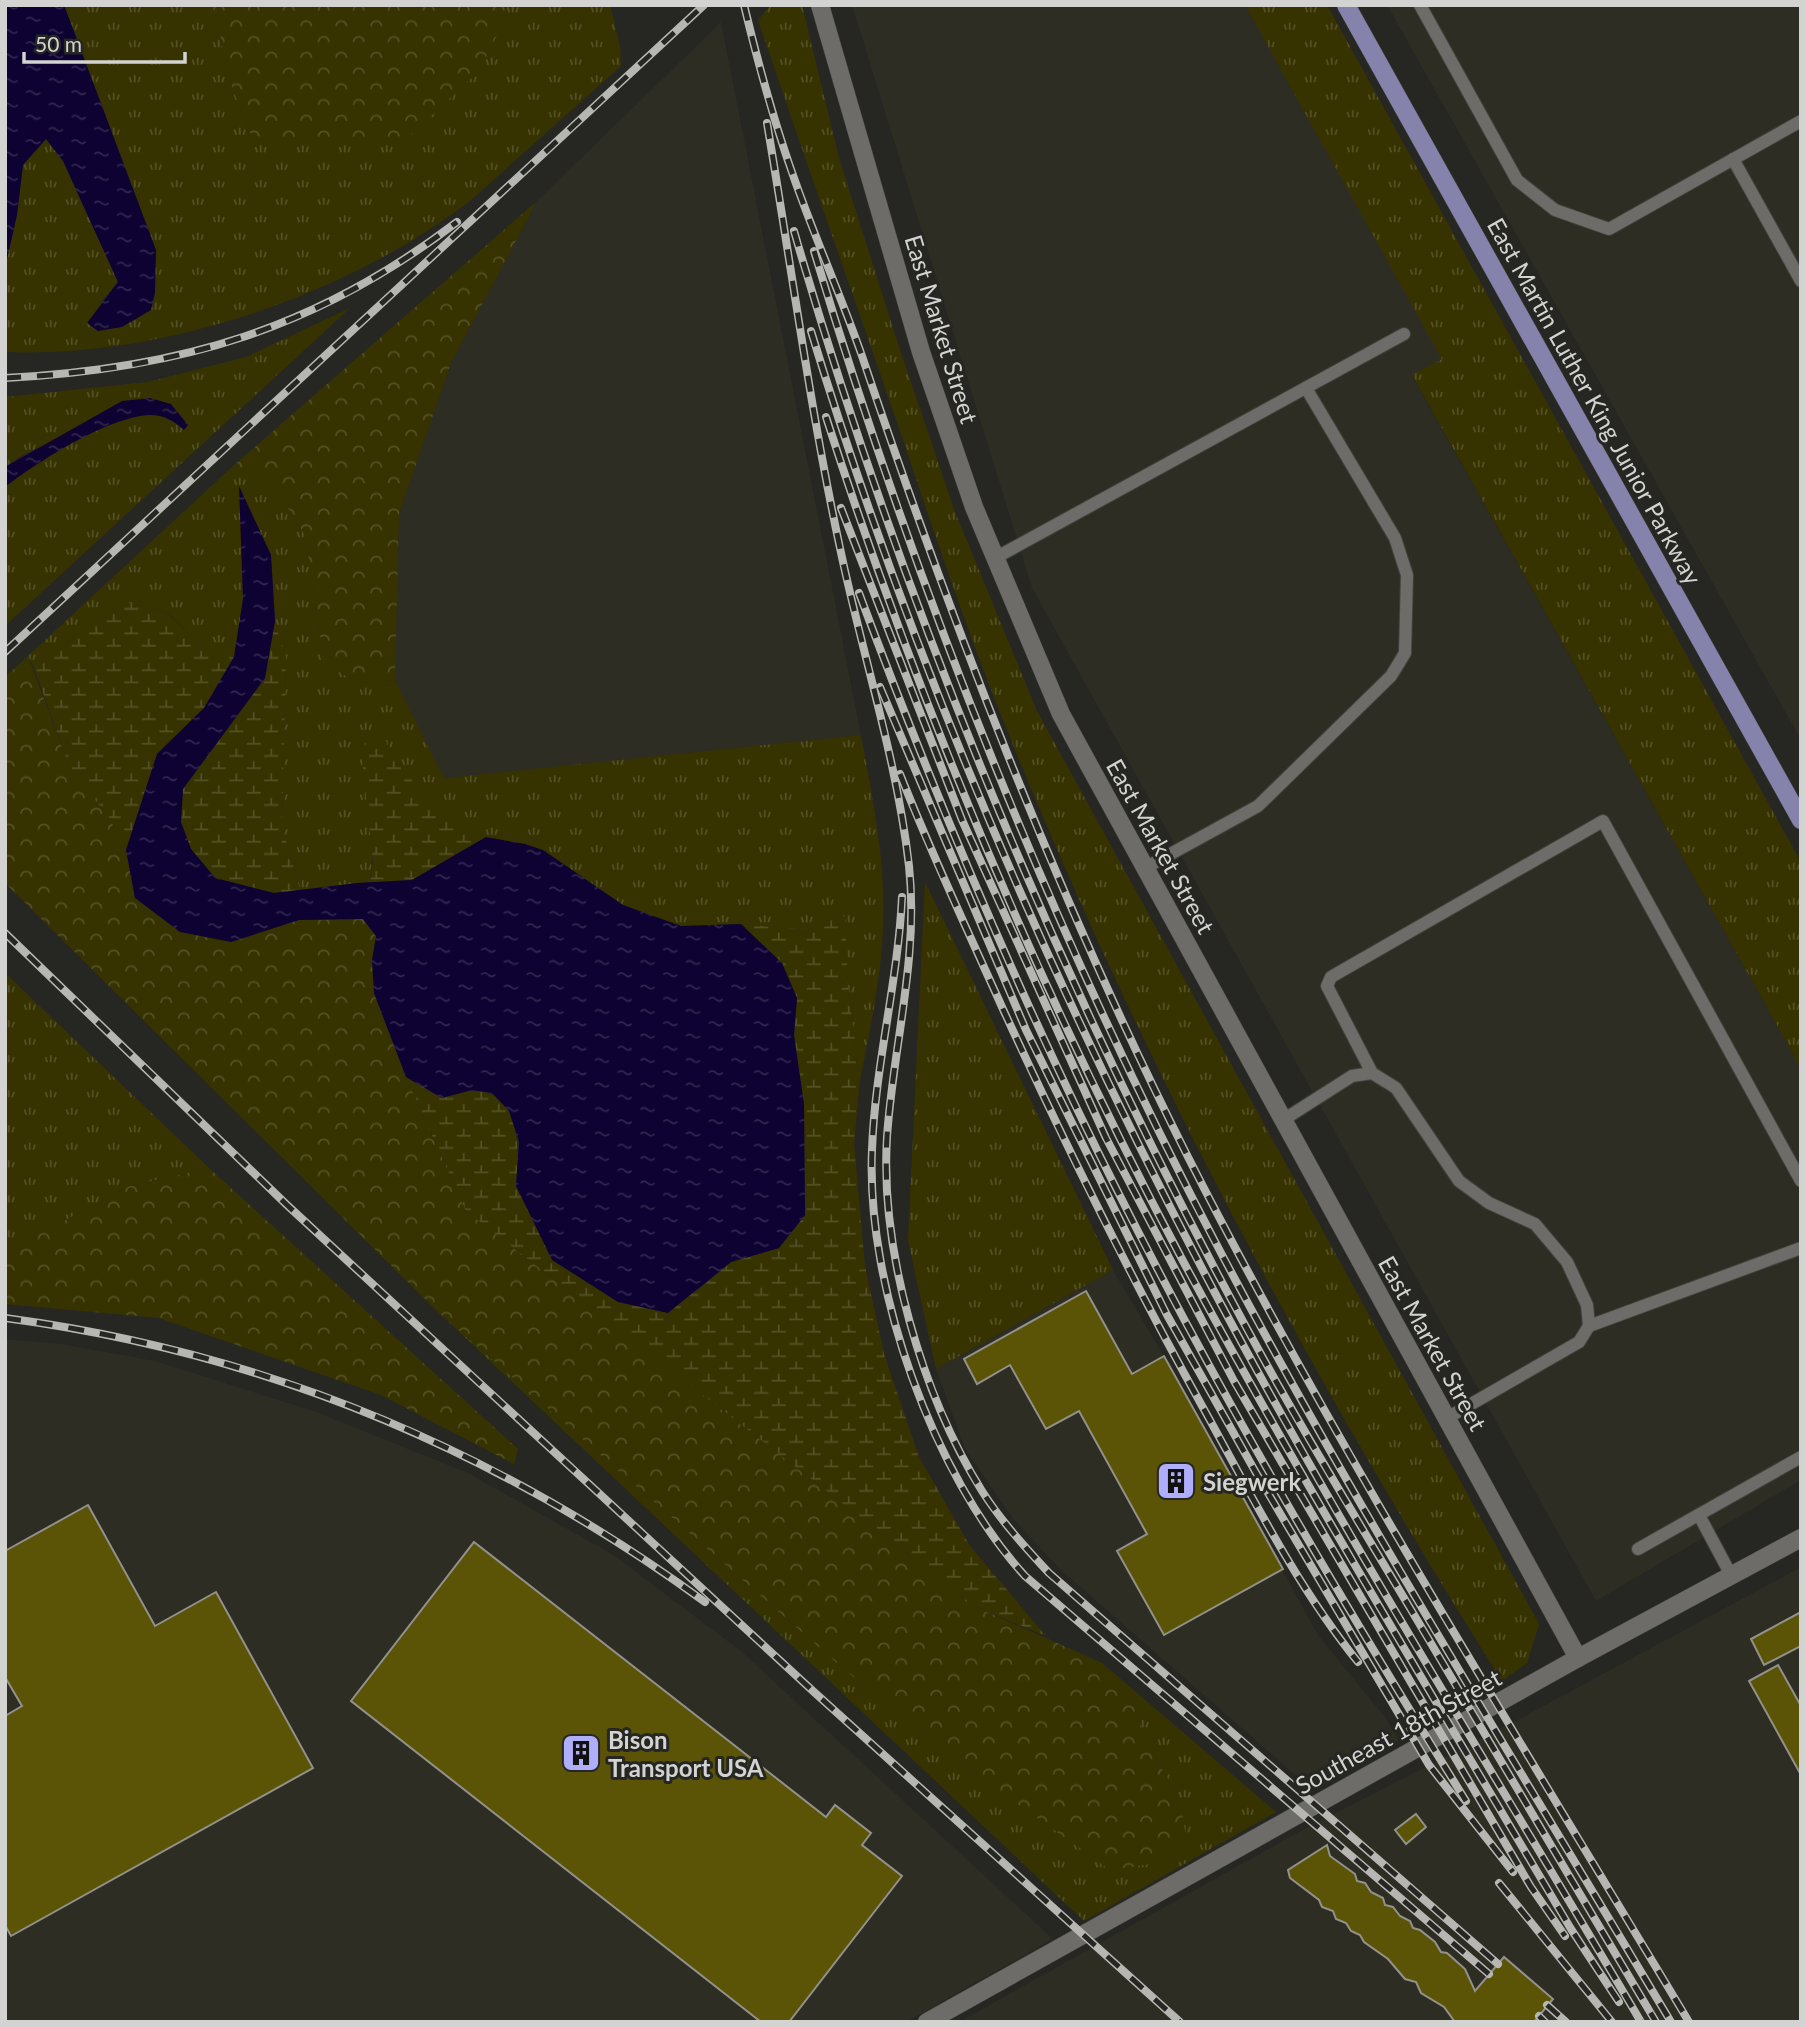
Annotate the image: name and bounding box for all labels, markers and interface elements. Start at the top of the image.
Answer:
scale bar [24,21,186,65]
text: 50 m [35,31,82,56]
street label: East Martin Luther King Junior Parkway [1482,213,1709,590]
street label: East Market Street [900,231,985,427]
street label: East Market Street [1101,754,1221,939]
street label: East Market Street [1373,1251,1493,1436]
building icon: Siegwerk [1155,1460,1197,1502]
place label: Siegwerk [1203,1467,1302,1496]
street label: Southeast 18th Street [1290,1662,1506,1800]
place label: Bison Transport USA [608,1725,764,1782]
building icon: Bison Transport USA [560,1732,602,1774]

